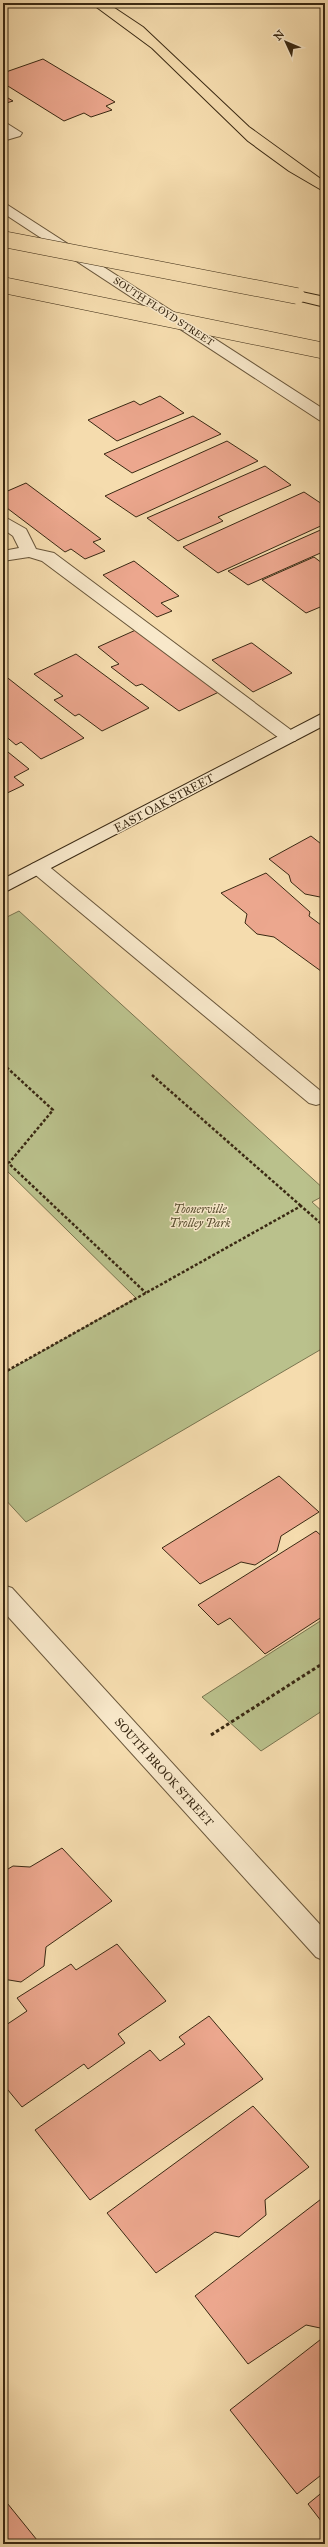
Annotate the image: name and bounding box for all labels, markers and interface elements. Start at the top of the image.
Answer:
north arrow [266,22,306,62]
text: N [271,27,288,43]
street label: SOUTH FLOYD STREET [111,275,216,349]
street label: EAST OAK STREET [111,771,217,835]
park label: Toonerville Trolley Park [170,1202,231,1230]
street label: SOUTH BROOK STREET [112,1715,216,1829]

